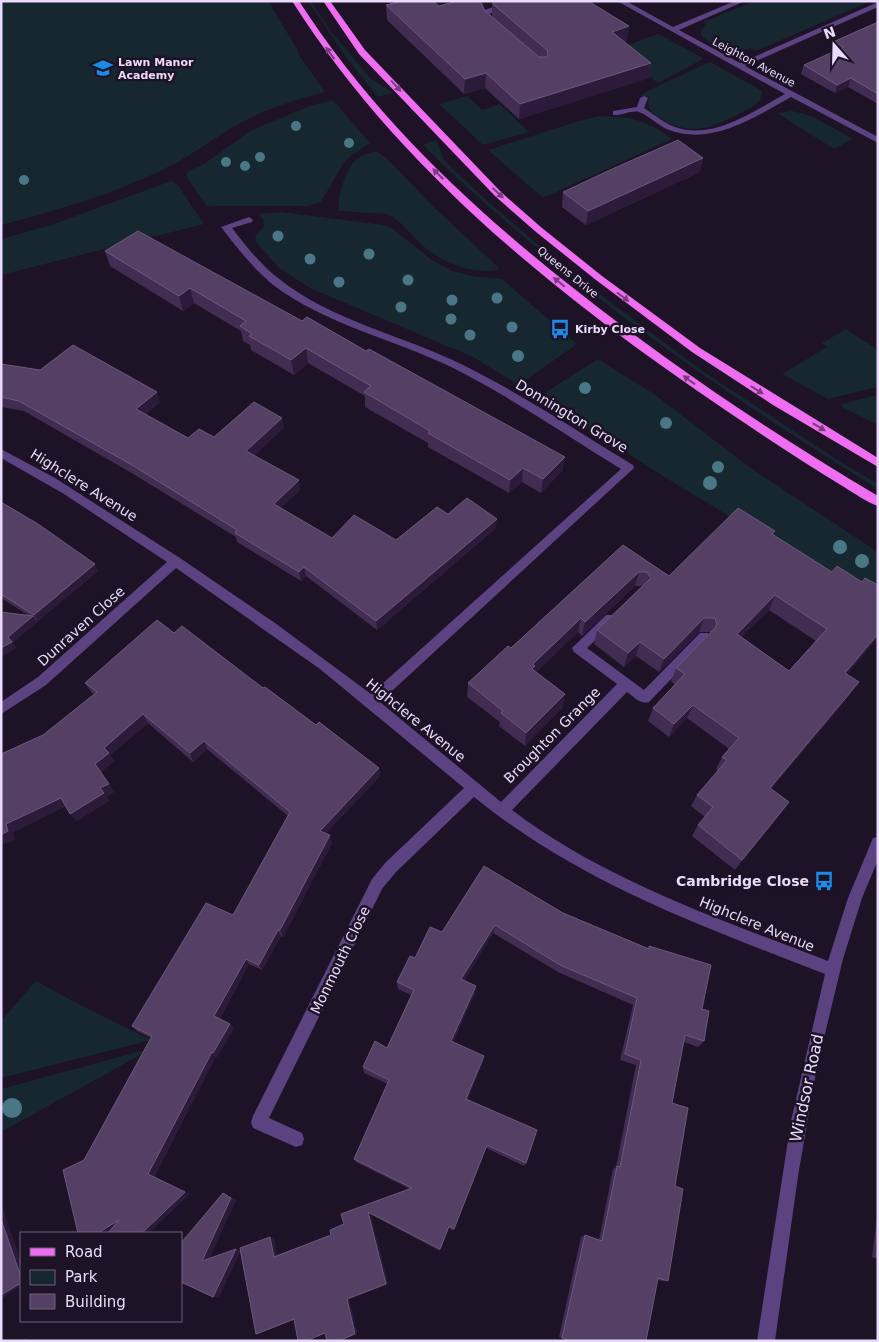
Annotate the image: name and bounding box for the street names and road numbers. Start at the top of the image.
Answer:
street label: Leighton Avenue [710,35,798,90]
street label: Queens Drive [535,244,601,301]
street label: Donnington Grove [513,376,631,456]
street label: Highclere Avenue [28,446,140,524]
street label: Dunraven Close [34,583,128,669]
street label: Highclere Avenue [363,675,469,765]
street label: Broughton Grange [501,684,603,786]
street label: Highclere Avenue [697,894,817,954]
street label: Monmouth Close [307,904,373,1016]
street label: Windsor Road [786,1032,827,1144]

